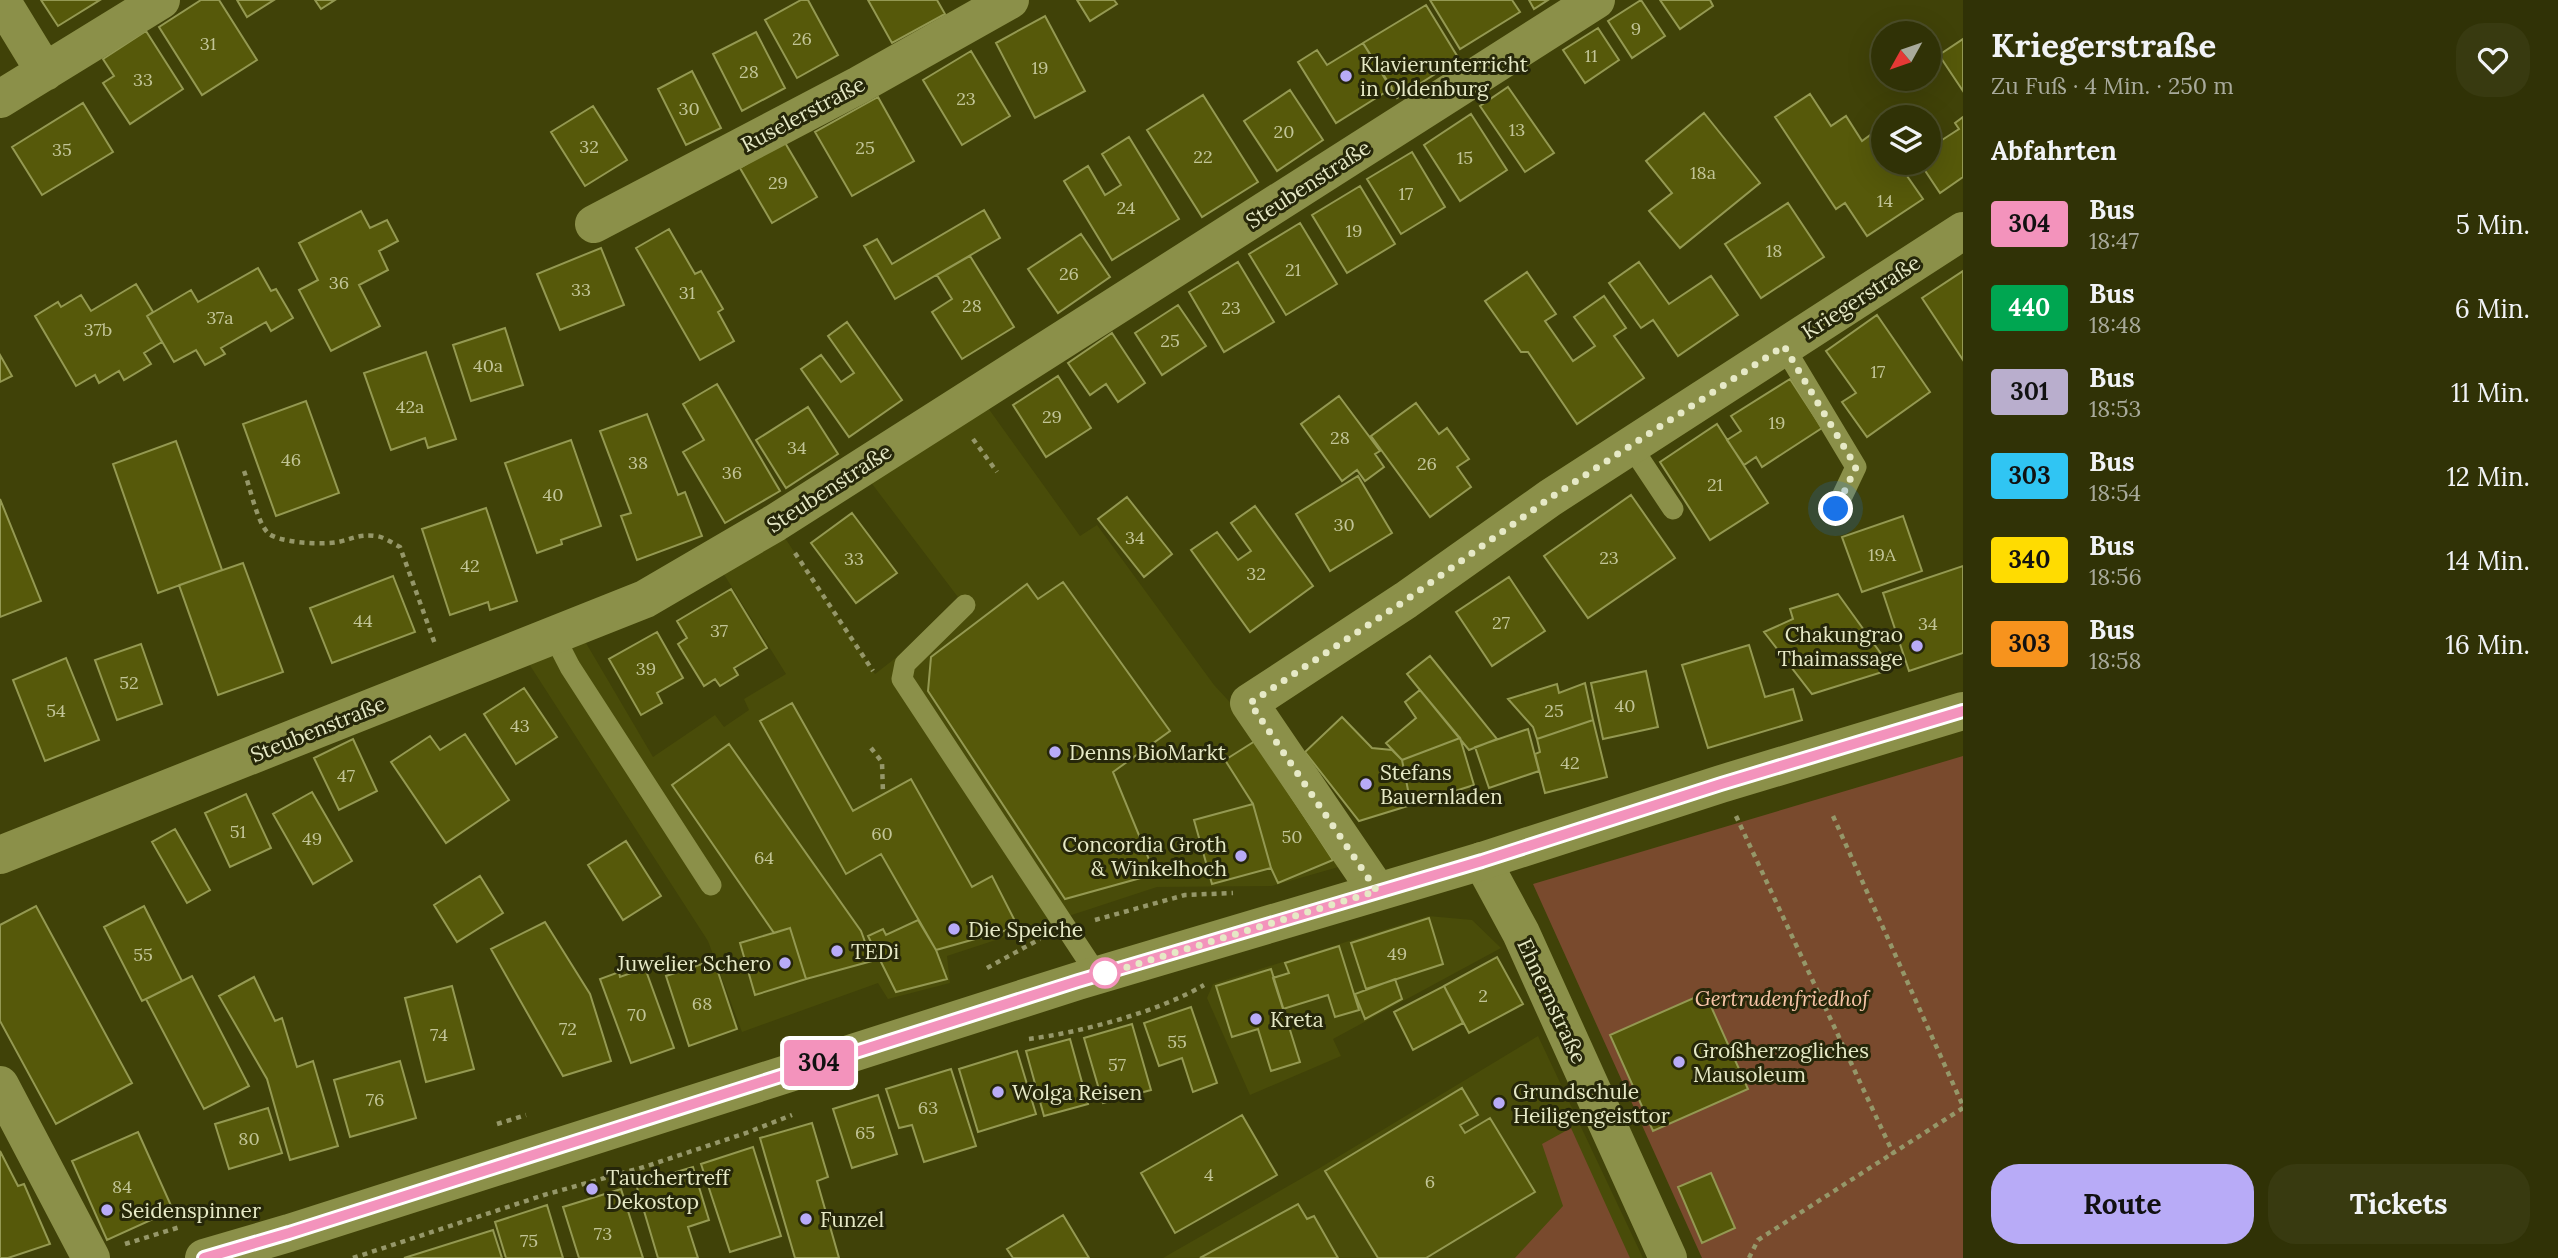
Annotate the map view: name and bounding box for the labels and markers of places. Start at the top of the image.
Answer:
place label: Klavierunterricht in Oldenburg [1360,51,1529,102]
marker: Klavierunterricht in Oldenburg [1338,68,1354,84]
place label: Chakungrao Thaimassage [1777,621,1903,672]
marker: Chakungrao Thaimassage [1909,638,1925,654]
place label: Denns BioMarkt [1069,739,1227,766]
marker: Denns BioMarkt [1047,744,1063,760]
place label: Stefans Bauernladen [1380,759,1503,810]
marker: Stefans Bauernladen [1358,776,1374,792]
place label: Concordia Groth & Winkelhoch [1062,831,1227,882]
marker: Concordia Groth & Winkelhoch [1233,848,1249,864]
place label: Die Speiche [968,916,1083,943]
marker: Die Speiche [946,921,962,937]
place label: TEDi [851,938,899,965]
marker: TEDi [829,943,845,959]
place label: Juwelier Schero [616,950,771,977]
marker: Juwelier Schero [777,955,793,971]
unlabelled marker [1090,958,1120,988]
place label: Kreta [1270,1006,1324,1033]
marker: Kreta [1248,1011,1264,1027]
place label: Großherzogliches Mausoleum [1693,1037,1869,1088]
marker: Großherzogliches Mausoleum [1671,1054,1687,1070]
place label: Grundschule Heiligengeisttor [1513,1078,1670,1129]
place label: Wolga Reisen [1012,1079,1142,1106]
marker: Wolga Reisen [990,1084,1006,1100]
marker: Grundschule Heiligengeisttor [1491,1095,1507,1111]
place label: Tauchertreff Dekostop [606,1164,731,1215]
marker: Tauchertreff Dekostop [584,1181,600,1197]
place label: Seidenspinner [121,1197,261,1224]
marker: Seidenspinner [99,1202,115,1218]
place label: Funzel [820,1206,884,1233]
marker: Funzel [798,1211,814,1227]

